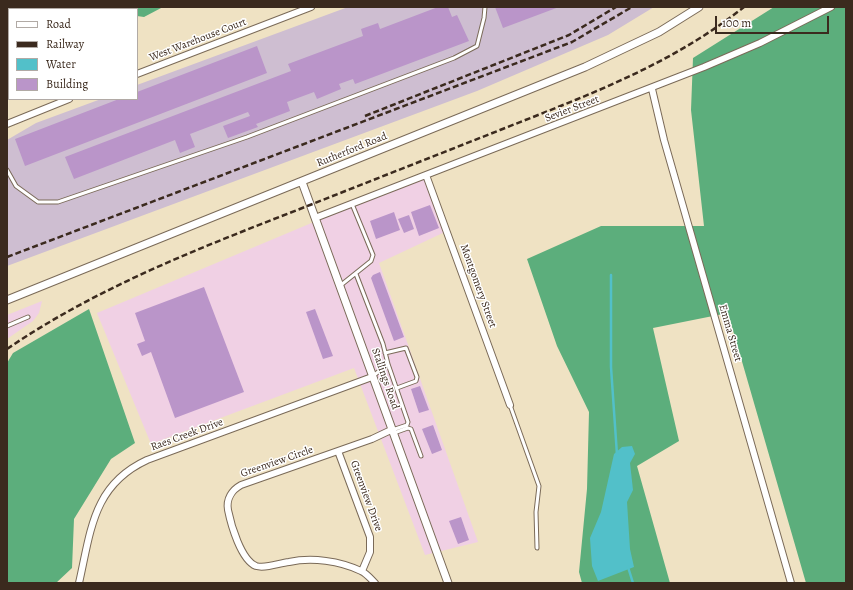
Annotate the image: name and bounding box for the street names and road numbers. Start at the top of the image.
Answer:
street label: West Warehouse Court [148,15,248,65]
street label: Sevier Street [543,93,601,125]
street label: Rutherford Road [315,130,389,170]
street label: Montgomery Street [457,242,499,330]
street label: Emma Street [716,303,744,363]
street label: Stallings Road [368,347,402,411]
street label: Raes Creek Drive [149,416,225,454]
street label: Greenview Circle [239,443,315,481]
street label: Greenview Drive [347,459,385,533]

